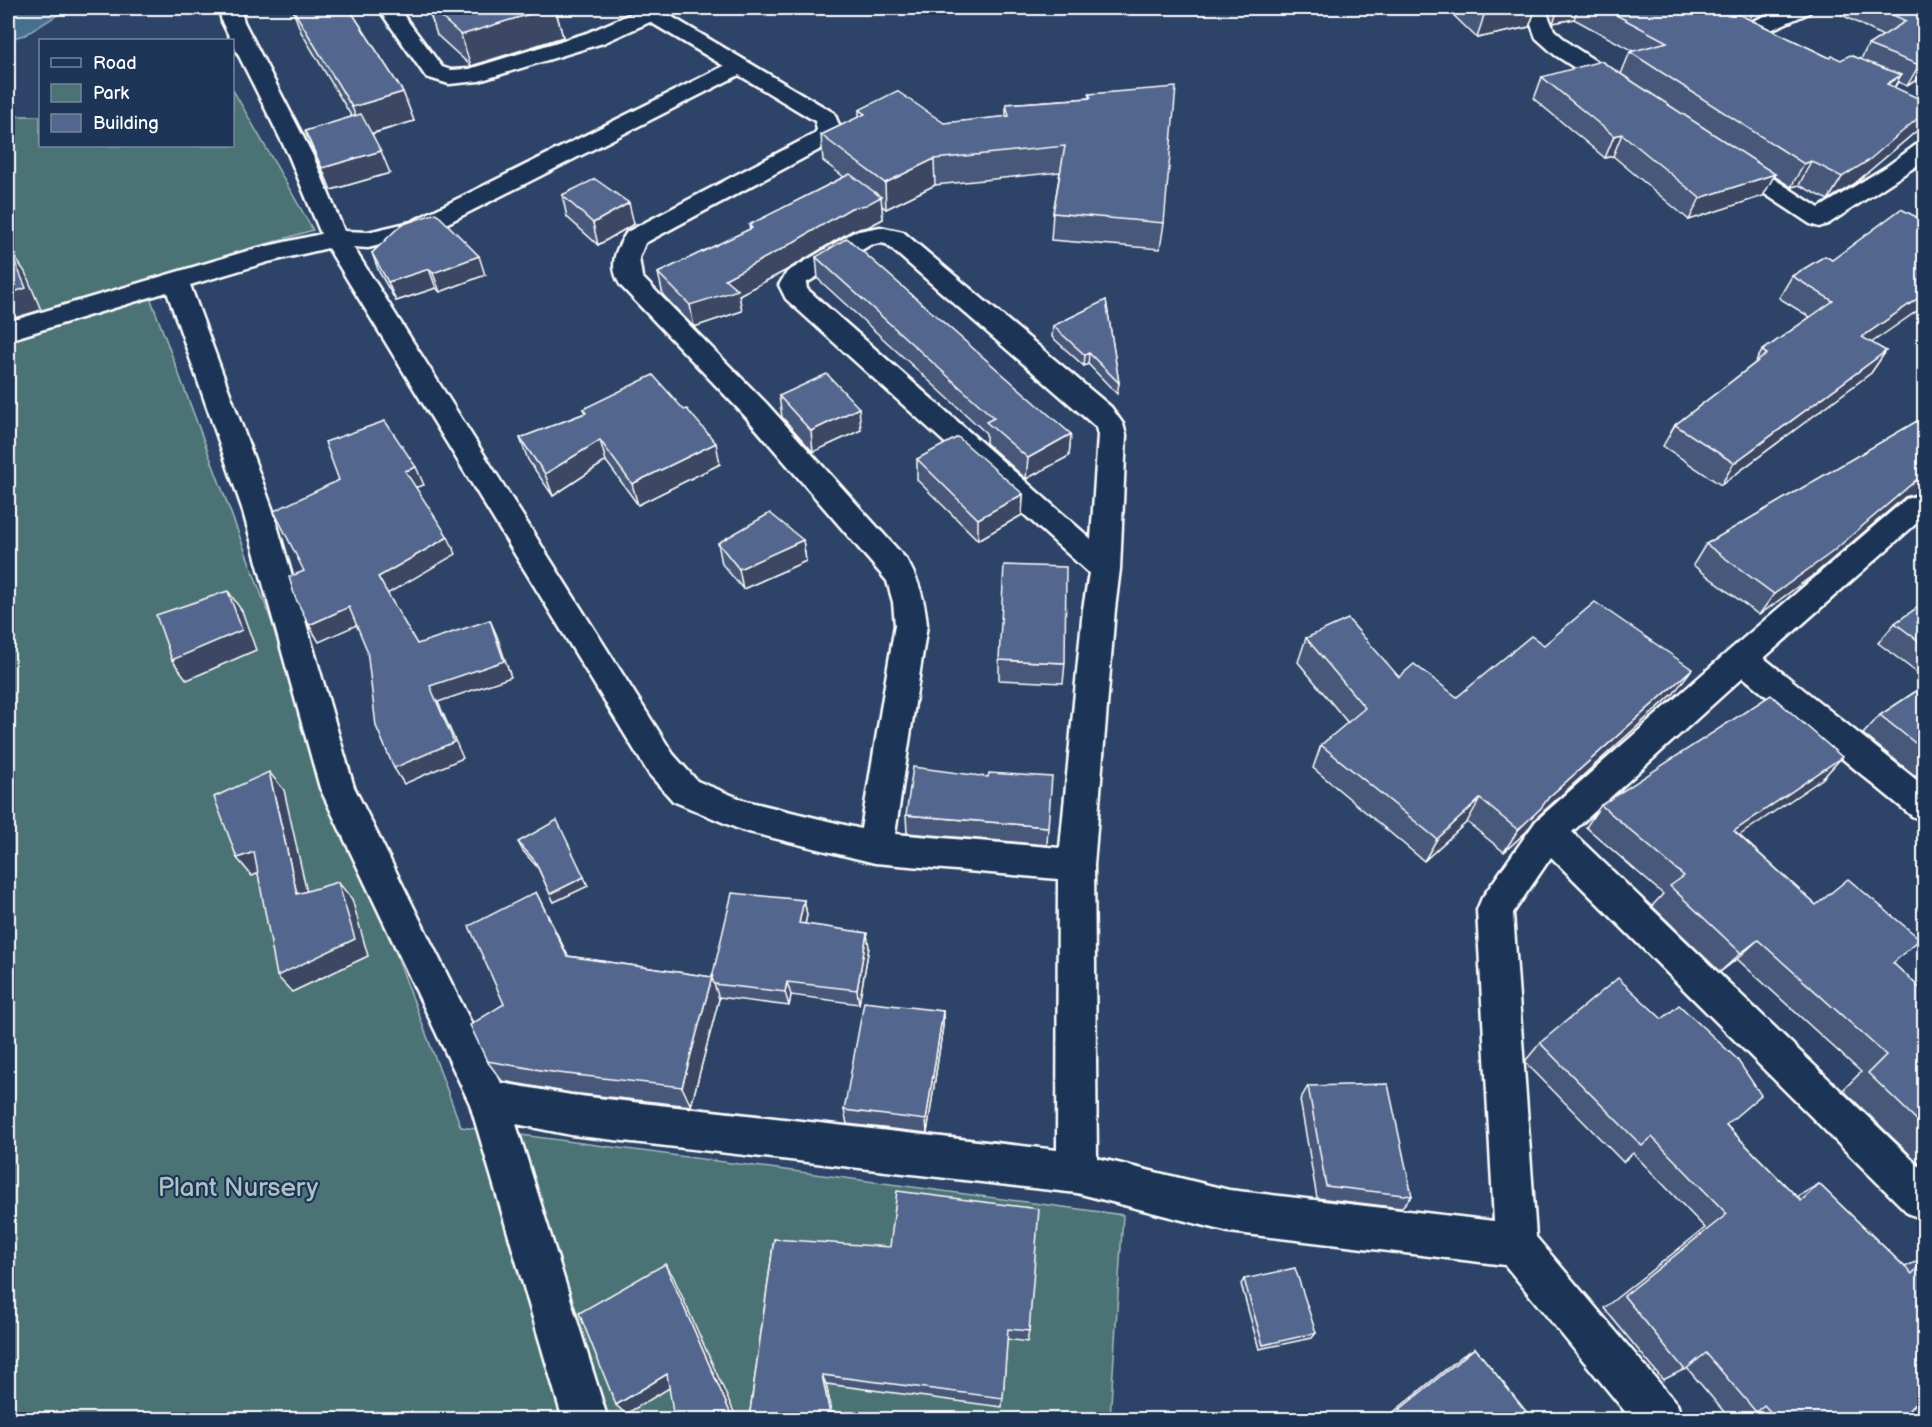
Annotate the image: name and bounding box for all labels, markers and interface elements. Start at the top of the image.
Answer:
legend [39,39,234,147]
text: Road [93,53,137,74]
text: Park [93,83,129,104]
text: Building [93,113,159,134]
park label: Plant Nursery [158,1173,318,1204]

